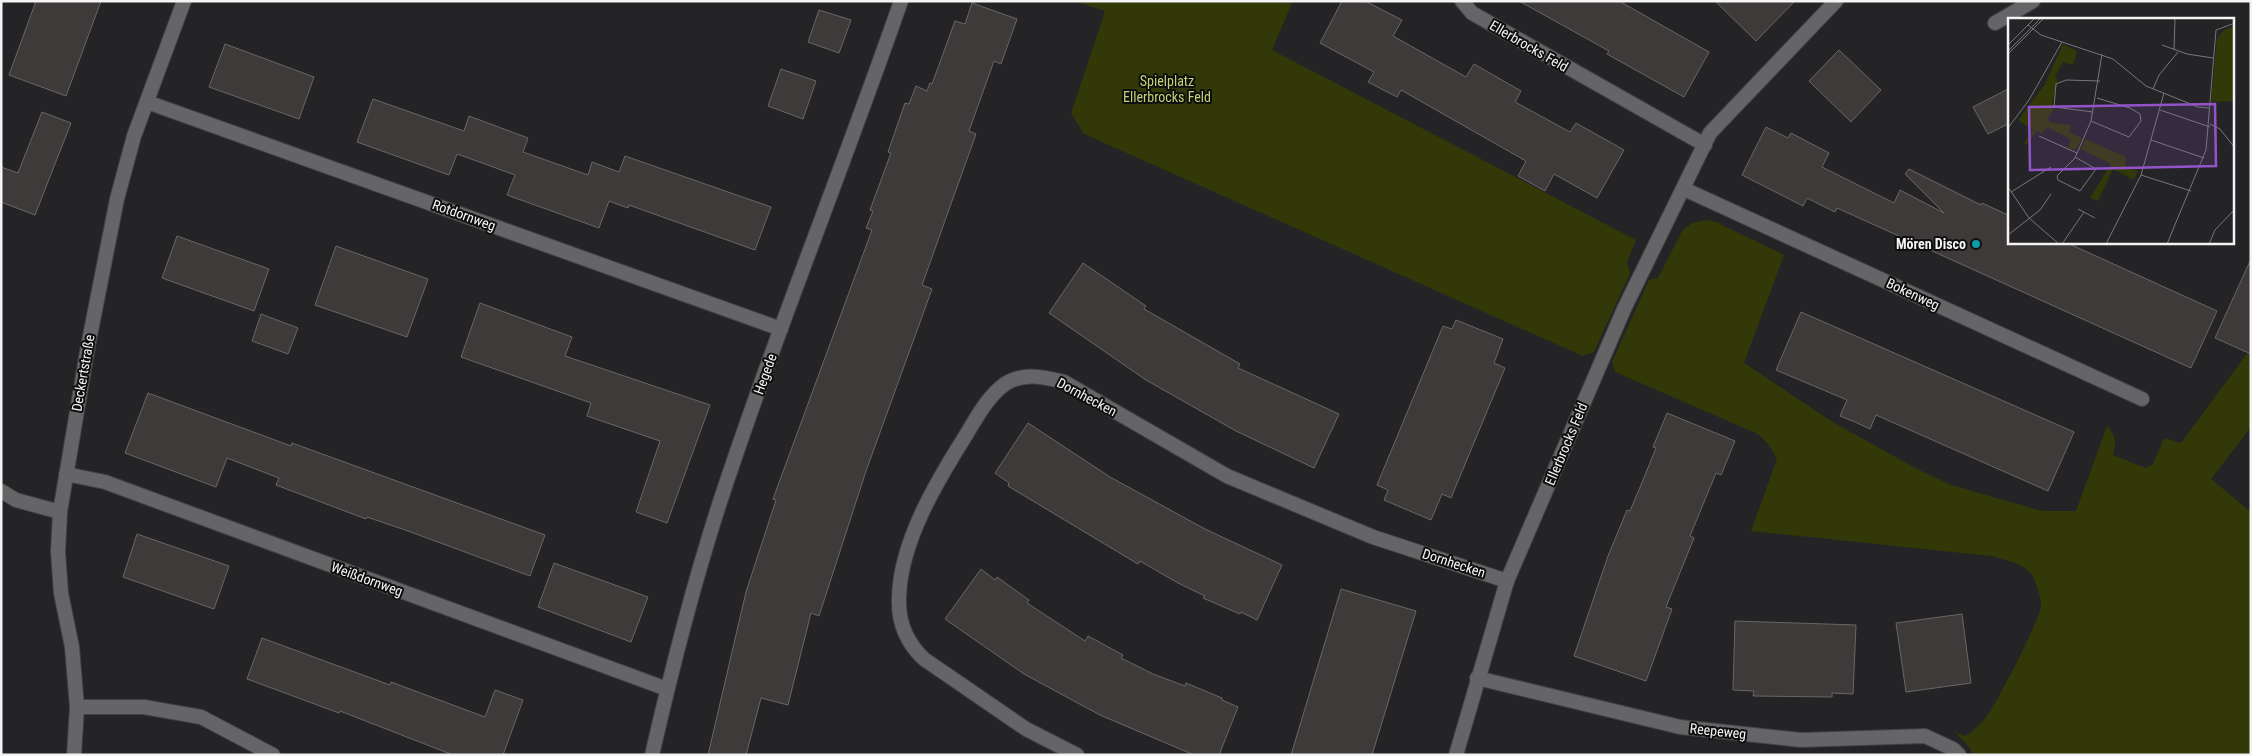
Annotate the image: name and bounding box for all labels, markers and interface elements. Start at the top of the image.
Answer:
street label: Ellerbrocks Feld [1487,17,1571,75]
inset map [2008,18,2234,244]
park label: Spielplatz Ellerbrocks Feld [1123,73,1211,105]
street label: Rotdornweg [430,196,498,234]
place label: Mören Disco [1896,236,1966,252]
marker: Mören Disco [1970,238,1982,250]
street label: Bokenweg [1884,275,1942,313]
street label: Deckertstraße [68,333,98,413]
street label: Hegede [750,351,780,397]
street label: Dornhecken [1054,375,1120,419]
street label: Ellerbrocks Feld [1541,400,1591,488]
street label: Dornhecken [1420,545,1488,581]
street label: Weißdornweg [329,559,405,599]
street label: Reepeweg [1689,720,1747,742]

